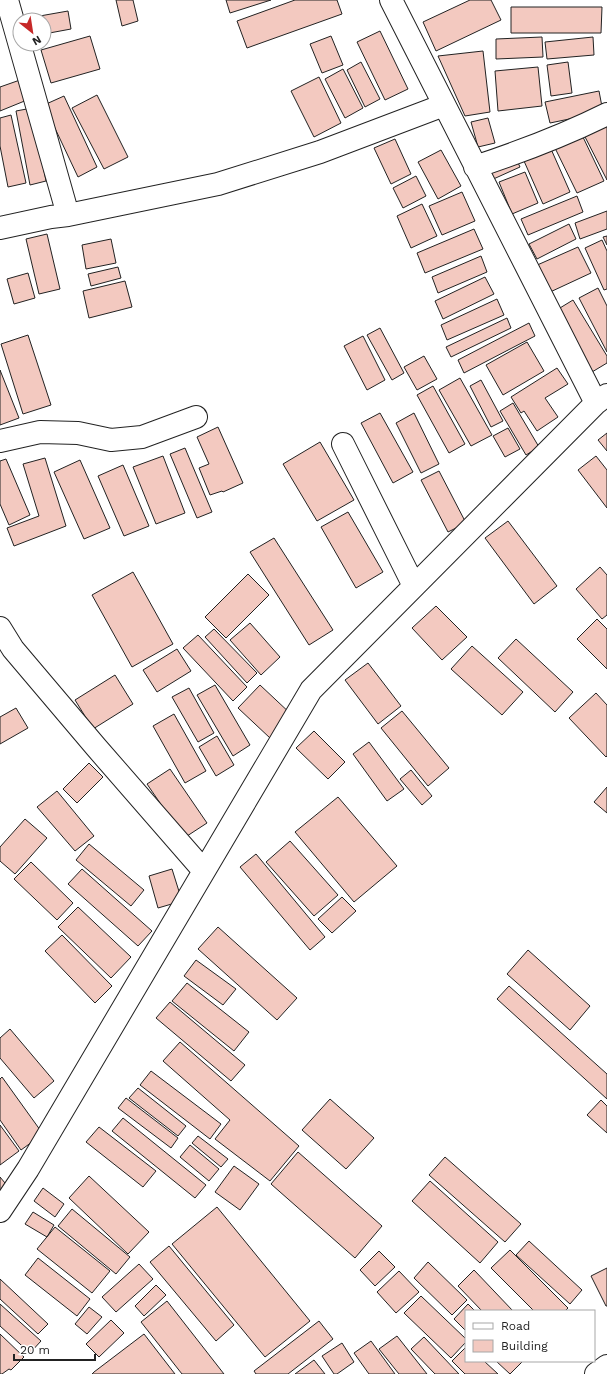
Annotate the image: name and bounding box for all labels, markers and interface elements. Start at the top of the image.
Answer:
north arrow [12,12,52,52]
text: N [30,33,44,48]
legend [465,1310,595,1362]
text: Road [501,1319,530,1333]
scale bar [14,1336,95,1362]
text: Building [501,1339,548,1353]
text: 20 m [20,1343,50,1357]

